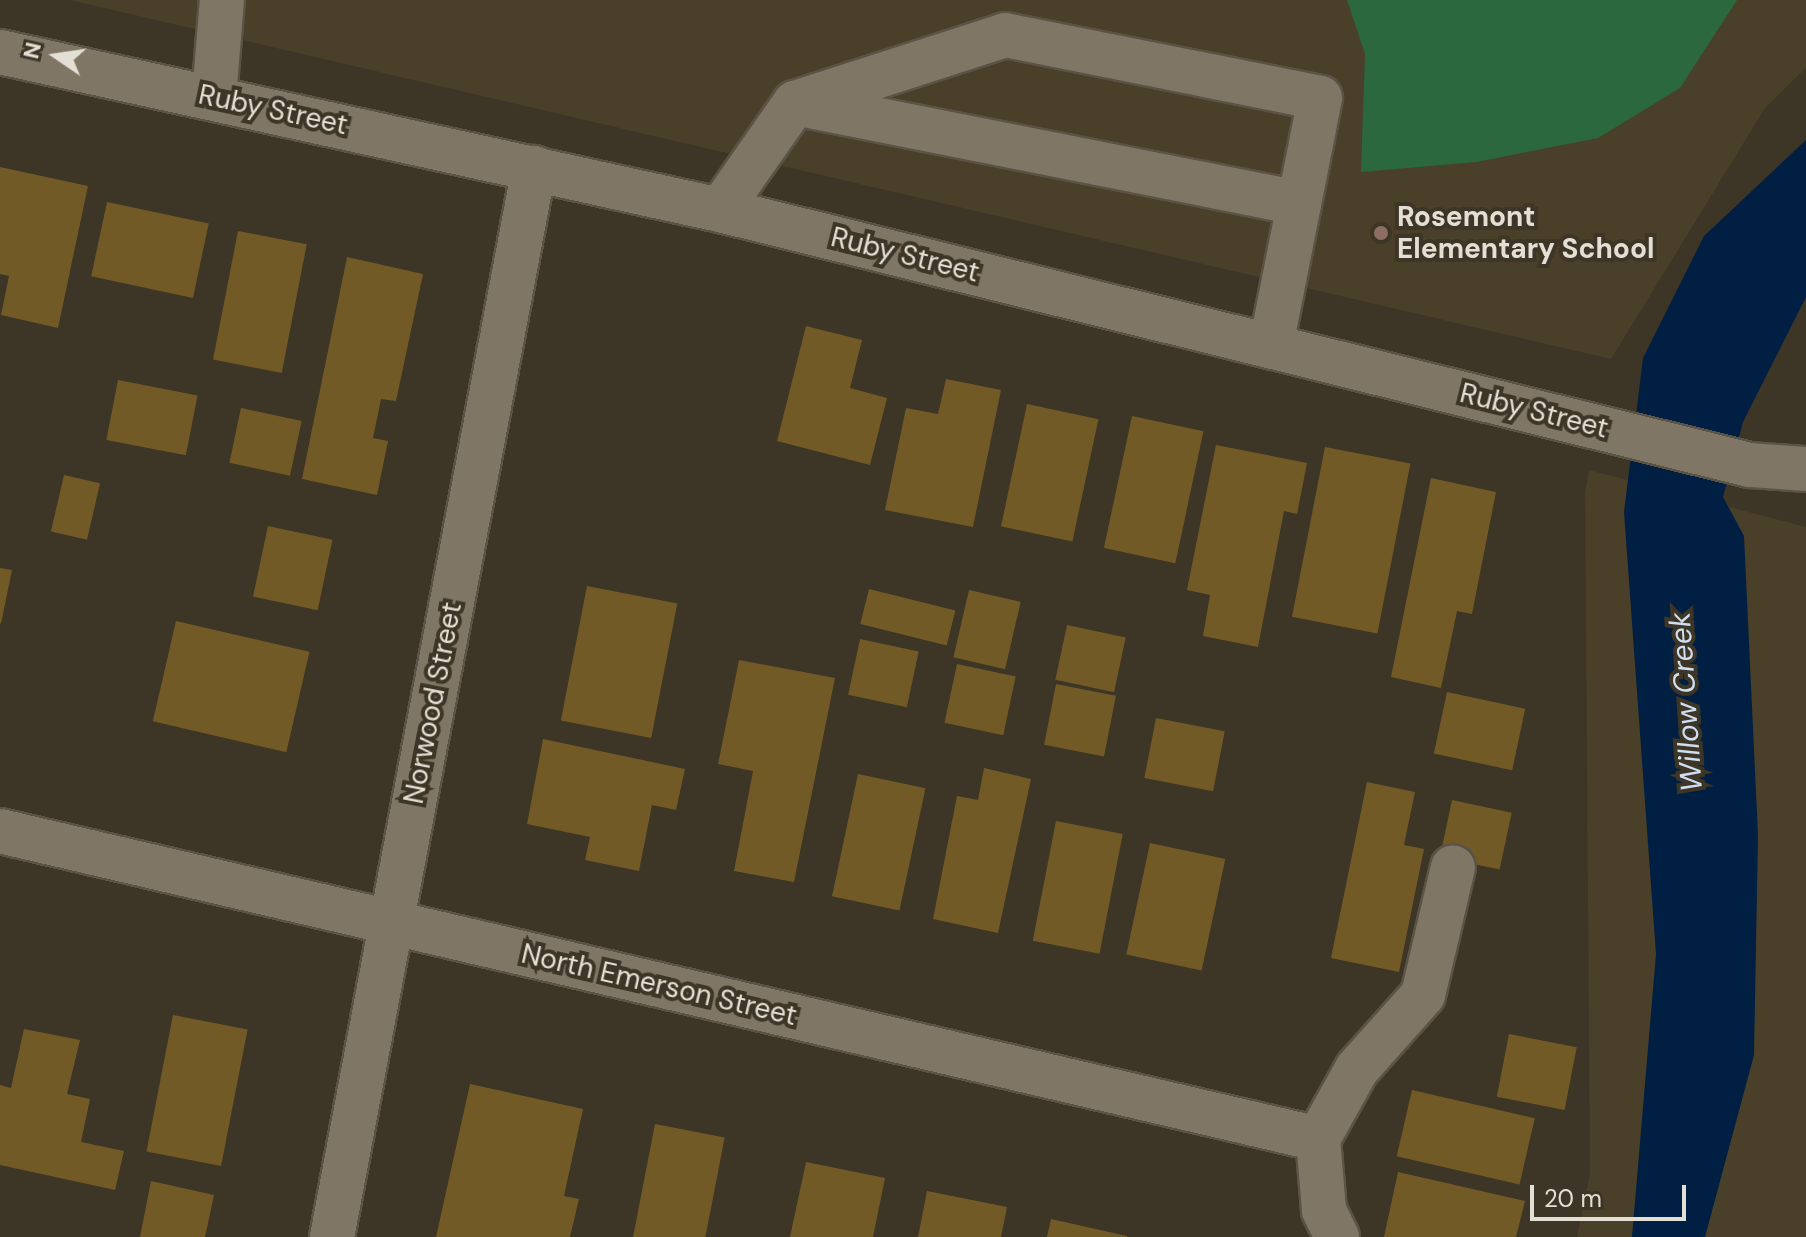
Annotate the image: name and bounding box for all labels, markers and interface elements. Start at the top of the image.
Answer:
north arrow [16,16,96,96]
text: N [16,39,48,62]
street label: Ruby Street [195,78,351,142]
place label: Rosemont Elementary School [1397,200,1654,266]
street label: Ruby Street [827,220,983,290]
marker: Rosemont Elementary School [1372,224,1390,242]
street label: Ruby Street [1456,376,1612,446]
street label: Norwood Street [397,599,469,807]
water label: Willow Creek [1662,611,1710,793]
street label: North Emerson Street [518,937,800,1033]
scale bar [1534,1169,1690,1219]
text: 20 m [1544,1183,1602,1214]

